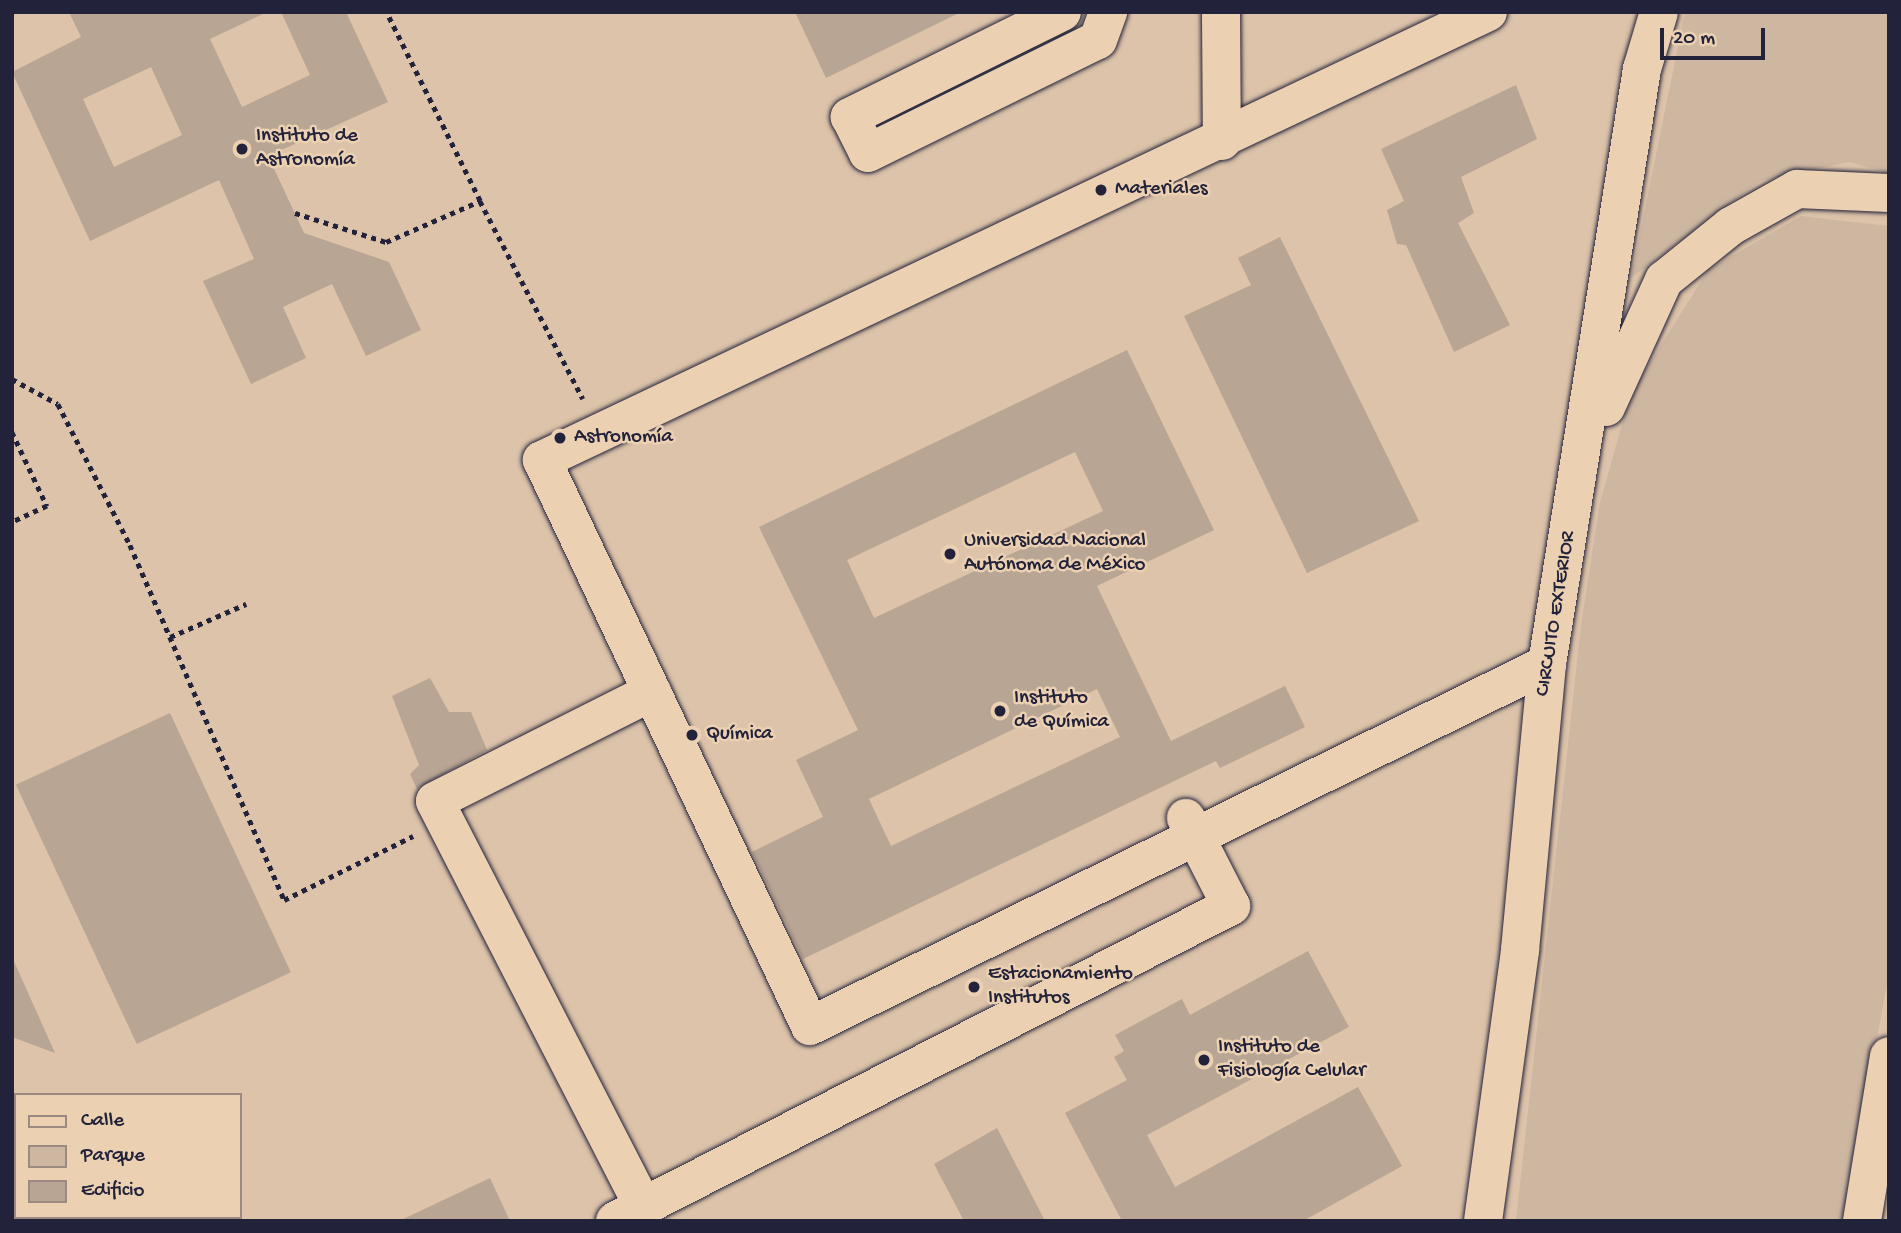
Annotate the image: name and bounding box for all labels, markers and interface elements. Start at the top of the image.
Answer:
scale bar [1663,14,1768,58]
text: 20 m [1673,27,1715,52]
place label: Instituto de Astronomía [256,124,358,174]
marker: Instituto de Astronomía [234,141,250,157]
place label: Materiales [1115,177,1207,203]
marker: Materiales [1093,182,1109,198]
place label: Astronomía [574,425,673,451]
marker: Astronomía [552,430,568,446]
place label: Universidad Nacional Autónoma de México [964,529,1146,579]
street label: CIRCUITO EXTERIOR [1532,530,1582,698]
marker: Universidad Nacional Autónoma de México [942,546,958,562]
place label: Instituto de Química [1014,686,1109,736]
marker: Instituto de Química [992,703,1008,719]
place label: Química [706,722,773,748]
marker: Química [684,727,700,743]
place label: Estacionamiento Institutos [988,962,1133,1012]
marker: Estacionamiento Institutos [966,979,982,995]
place label: Instituto de Fisiología Celular [1218,1035,1366,1085]
marker: Instituto de Fisiología Celular [1196,1052,1212,1068]
legend [14,1093,242,1219]
text: Calle [81,1109,124,1134]
text: Parque [81,1144,145,1169]
text: Edificio [81,1179,145,1204]

